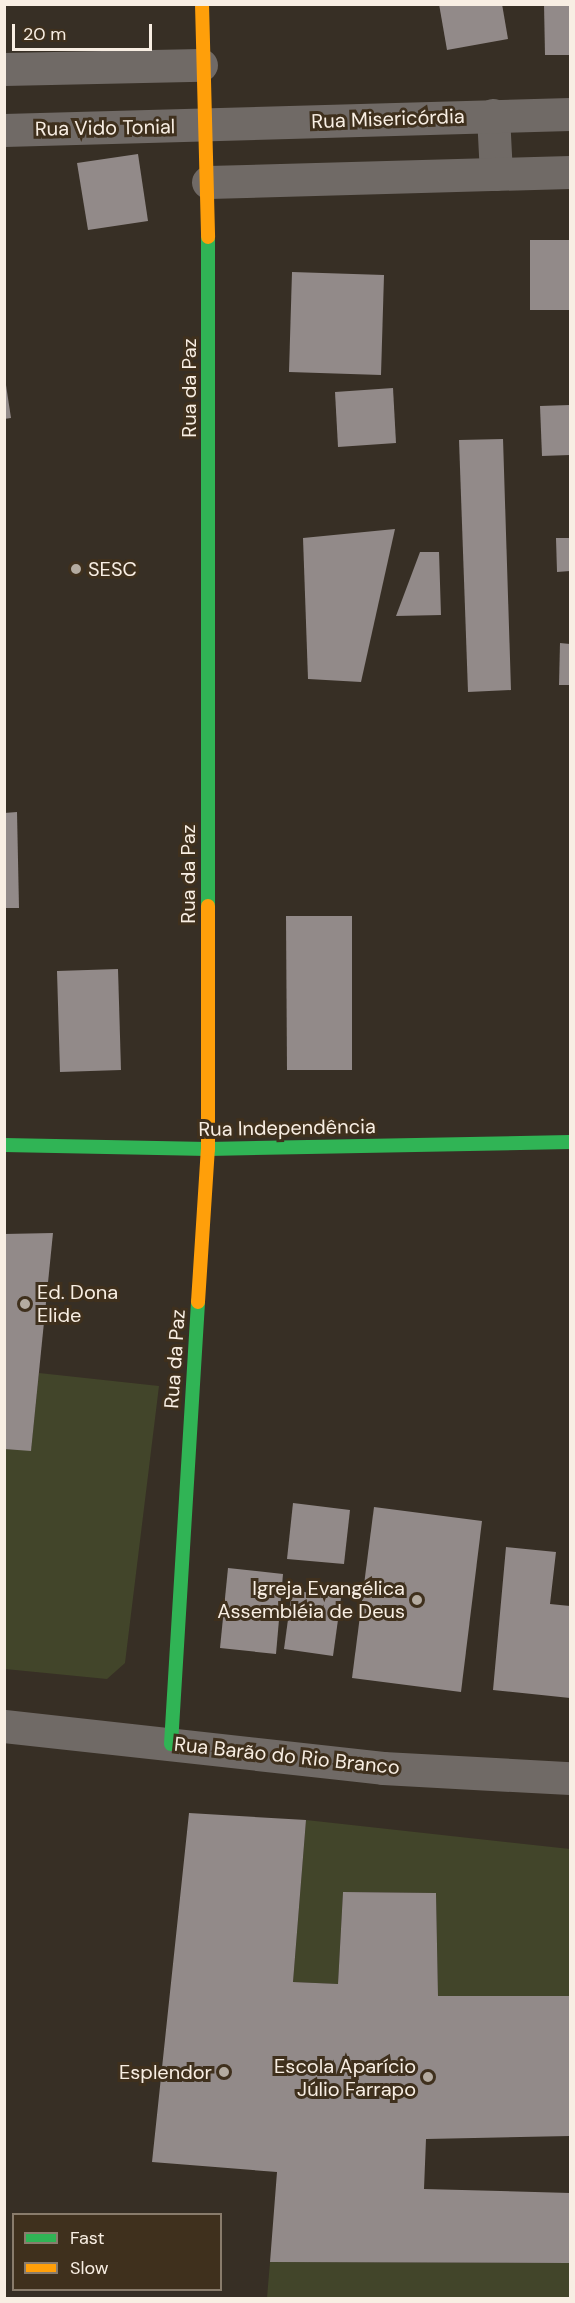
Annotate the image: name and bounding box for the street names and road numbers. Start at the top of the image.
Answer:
street label: Rua Misericórdia [311,104,465,134]
street label: Rua Vido Tonial [35,115,175,141]
street label: Rua da Paz [177,338,201,438]
street label: Rua da Paz [176,824,200,924]
street label: Rua Independência [198,1114,376,1142]
street label: Rua da Paz [160,1309,190,1409]
street label: Rua Barão do Rio Branco [173,1732,401,1780]

